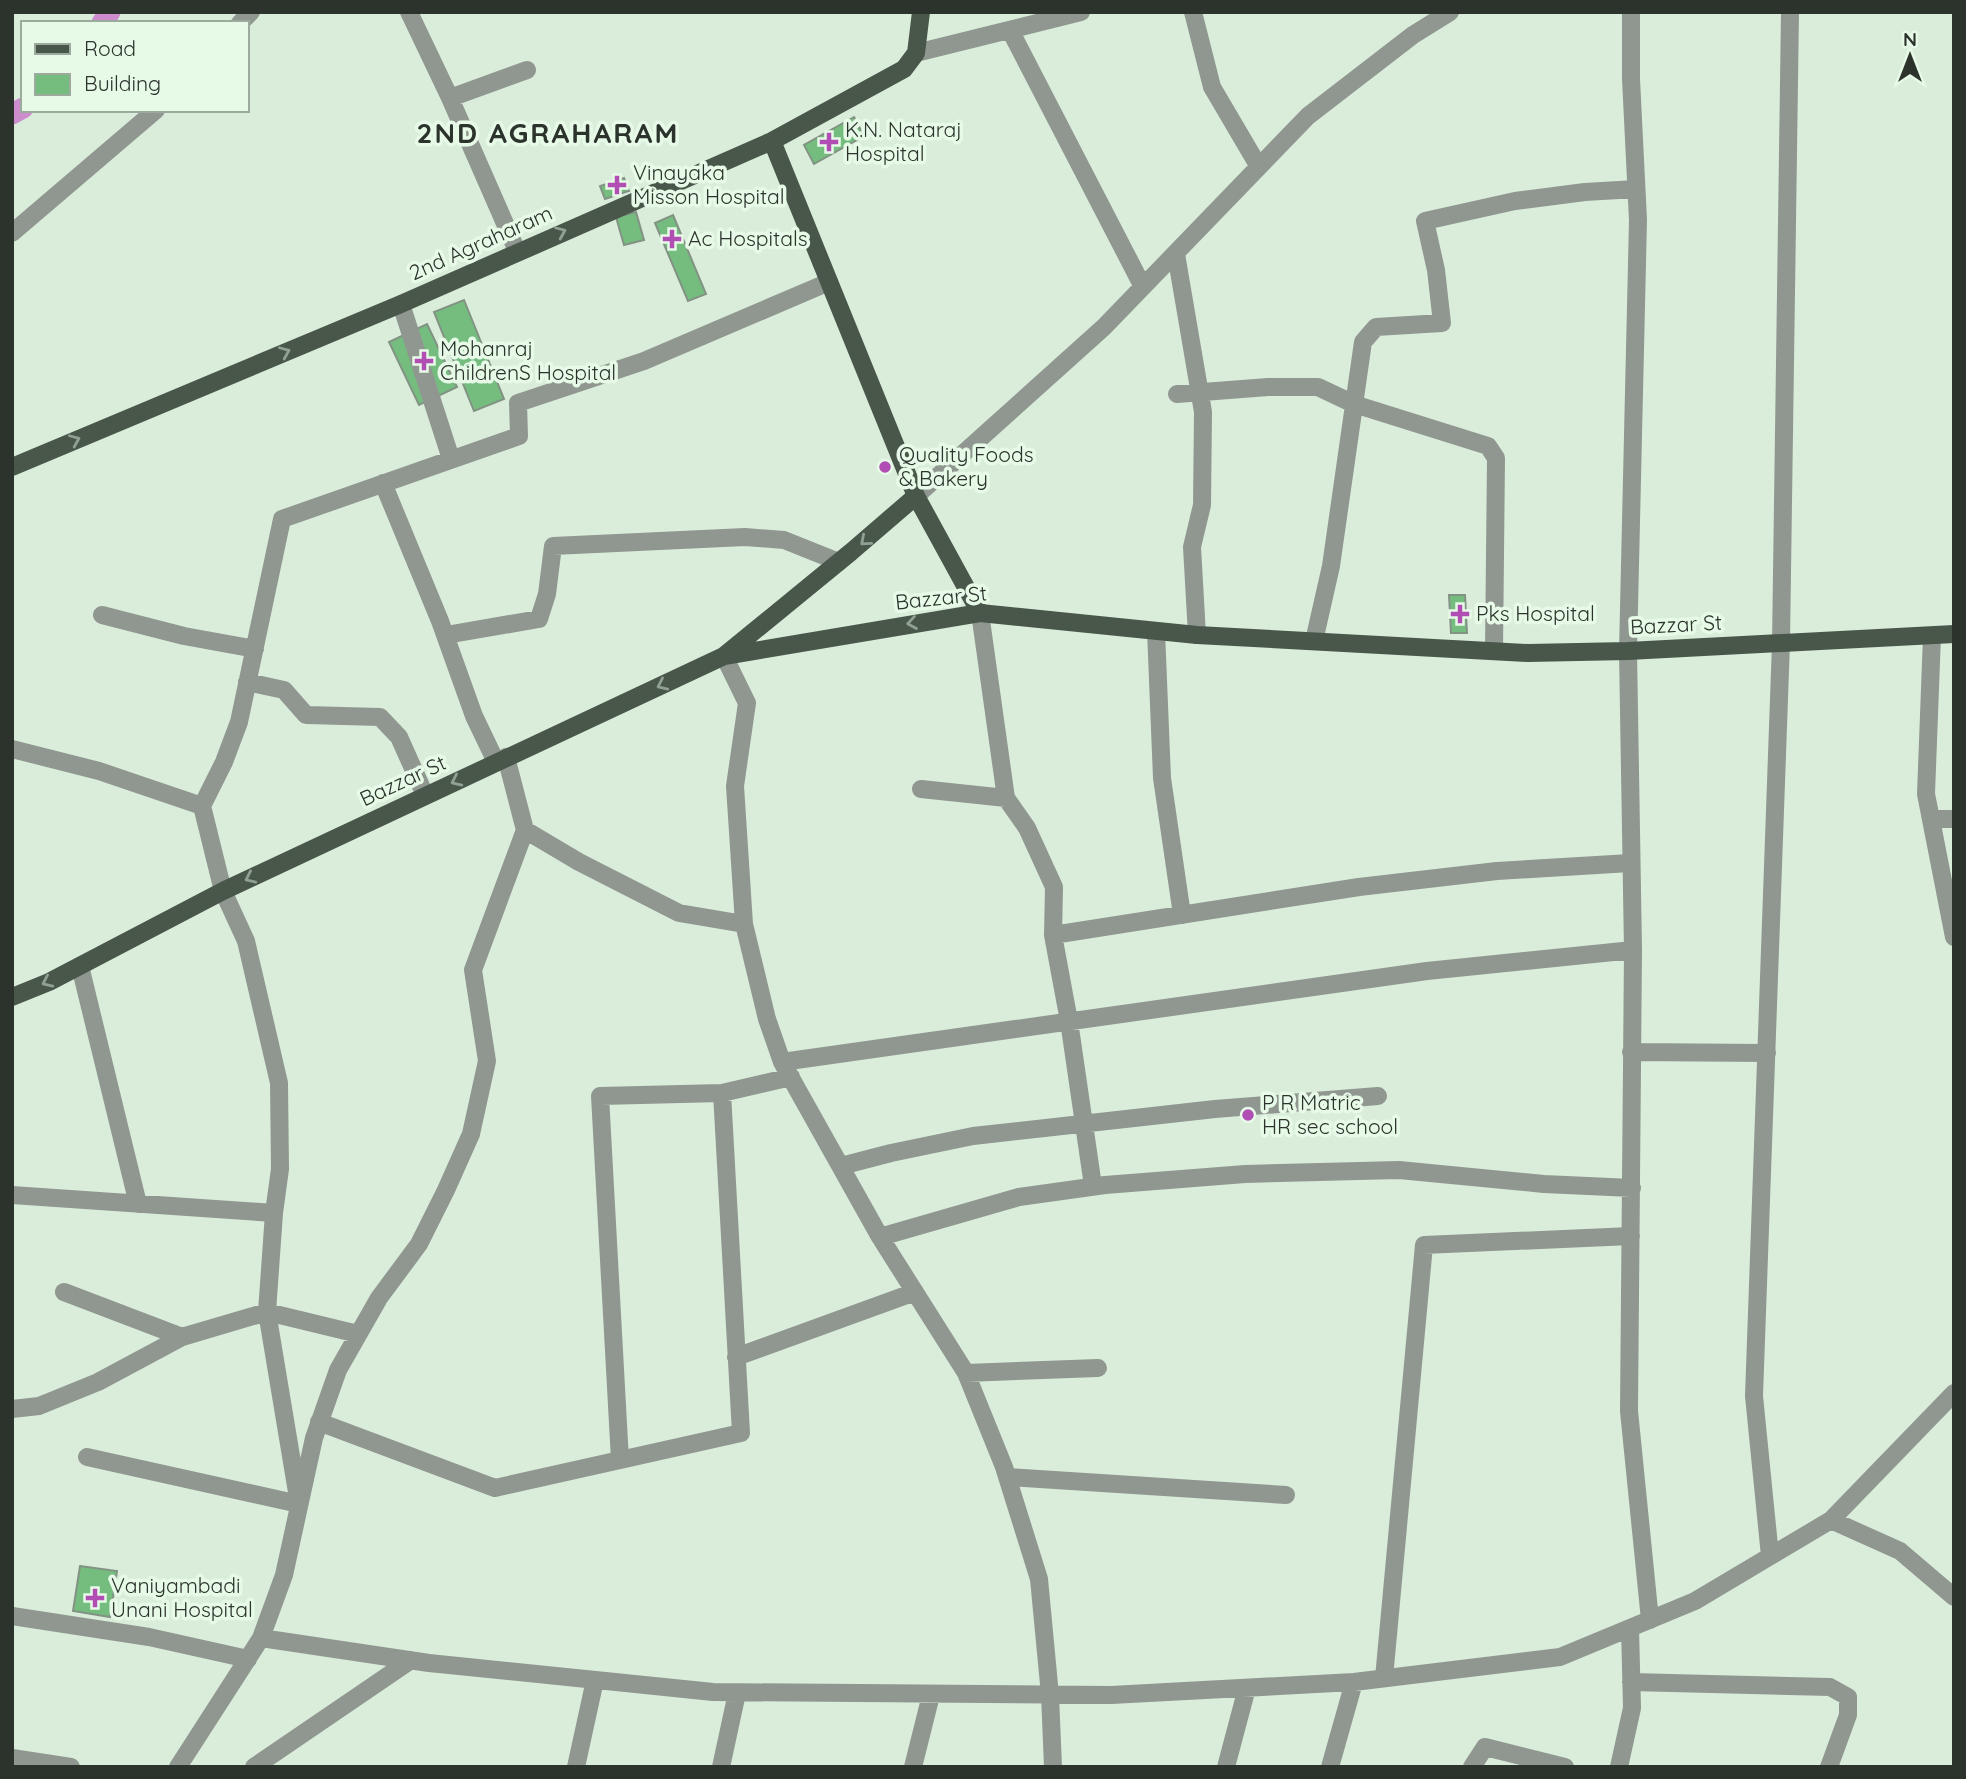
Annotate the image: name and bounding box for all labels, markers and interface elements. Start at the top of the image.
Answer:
legend [21,21,248,112]
north arrow [1875,21,1945,91]
text: N [1903,27,1917,51]
text: Road [84,35,136,61]
text: Building [84,70,161,96]
district label: 2ND AGRAHARAM [417,115,679,150]
place label: K.N. Nataraj Hospital [845,116,962,166]
marker: K.N. Nataraj Hospital [819,132,839,152]
place label: Vinayaka Misson Hospital [633,159,785,209]
marker: Vinayaka Misson Hospital [607,175,627,195]
street label: 2nd Agraharam [405,199,556,285]
place label: Ac Hospitals [688,225,808,251]
one-way arrow [554,227,566,241]
marker: Ac Hospitals [662,229,682,249]
place label: Mohanraj ChildrenS Hospital [440,335,616,385]
one-way arrow [278,347,290,361]
marker: Mohanraj ChildrenS Hospital [414,351,434,371]
one-way arrow [69,435,81,449]
place label: Quality Foods & Bakery [899,441,1034,491]
marker: Quality Foods & Bakery [877,459,893,475]
one-way arrow [860,533,873,545]
street label: Bazzar St [894,579,988,615]
place label: Pks Hospital [1476,600,1595,626]
marker: Pks Hospital [1450,604,1470,624]
street label: Bazzar St [1629,609,1723,639]
one-way arrow [906,615,918,630]
one-way arrow [657,677,669,691]
street label: Bazzar St [355,749,450,811]
one-way arrow [450,773,463,787]
one-way arrow [245,870,257,884]
one-way arrow [42,974,55,988]
place label: P R Matric HR sec school [1262,1089,1398,1139]
marker: P R Matric HR sec school [1240,1107,1256,1123]
place label: Vaniyambadi Unani Hospital [111,1572,253,1622]
marker: Vaniyambadi Unani Hospital [85,1588,105,1608]

